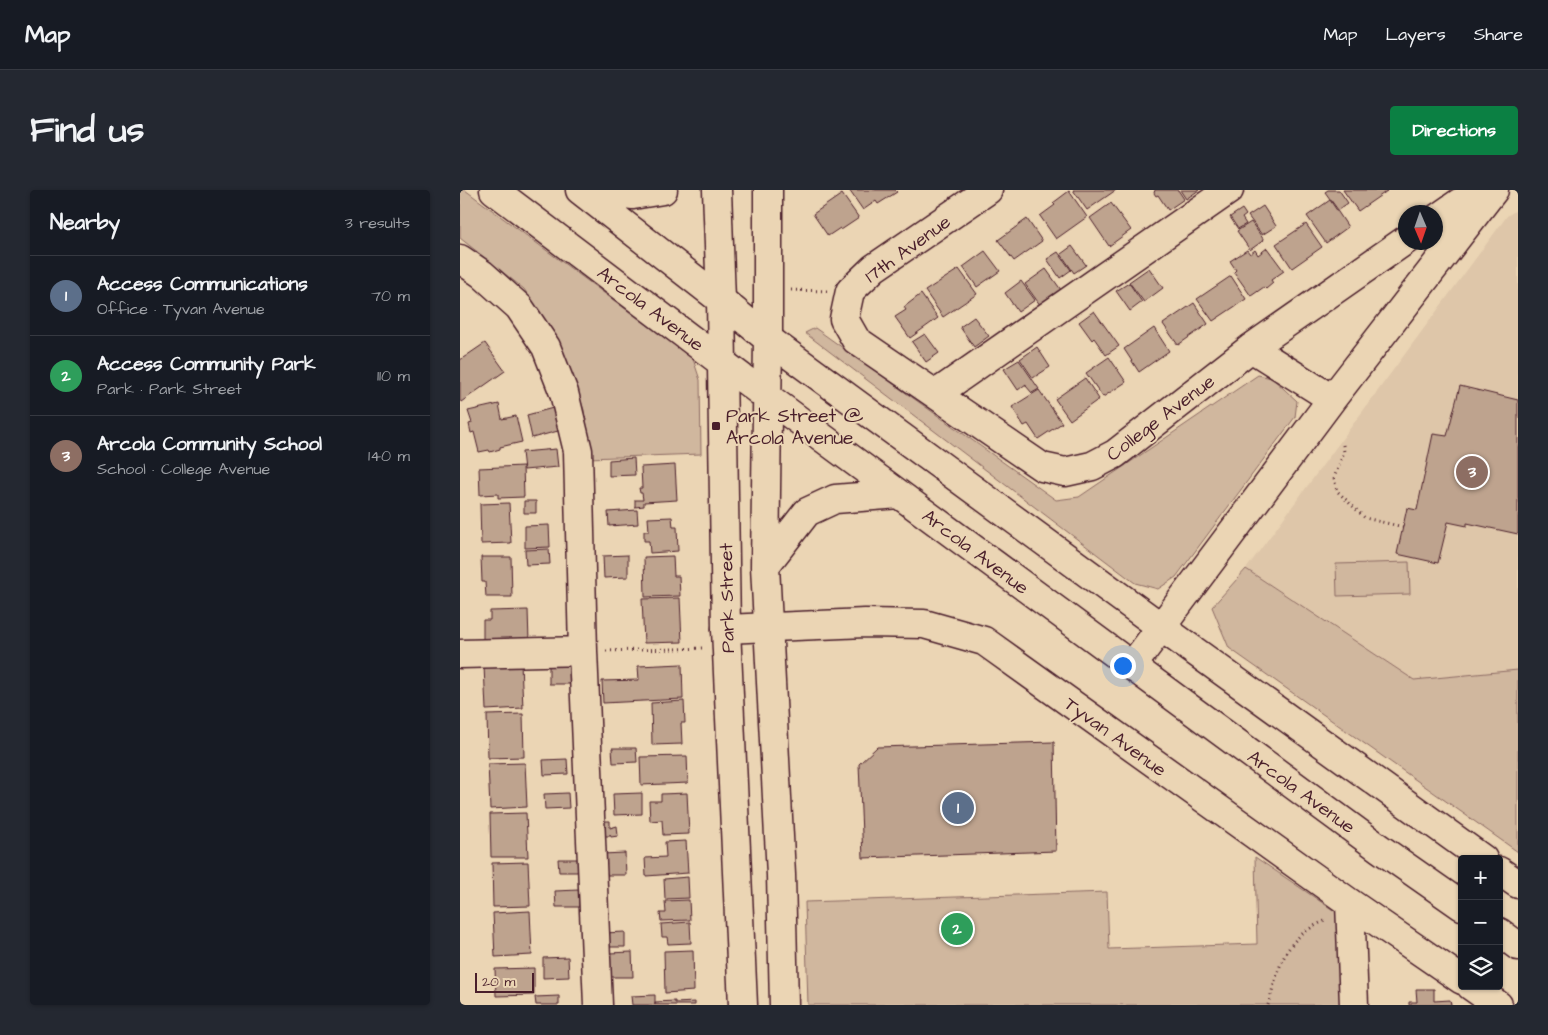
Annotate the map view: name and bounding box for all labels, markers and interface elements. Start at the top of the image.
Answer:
text: Map [25,18,70,52]
text: Map [1323,22,1357,47]
text: Layers [1385,22,1446,47]
text: Share [1474,22,1523,47]
text: Find us [30,106,144,155]
button: Directions [1390,106,1518,155]
north arrow [1398,205,1443,250]
text: Nearby [50,208,120,237]
street label: 17th Avenue [859,209,956,290]
text: 3 results [345,212,410,234]
street label: Arcola Avenue [591,260,709,358]
text: Access Communications [97,271,308,298]
text: 1 [65,285,67,307]
text: 70 m [371,285,410,307]
text: Office · Tyvan Avenue [97,298,265,320]
text: Access Community Park [97,351,316,378]
text: 2 [61,365,71,387]
text: 110 m [377,365,410,387]
street label: College Avenue [1101,368,1221,469]
text: Park · Park Street [97,378,242,400]
place label: Park Street @ Arcola Avenue [726,403,864,452]
marker: Park Street @ Arcola Avenue [710,420,722,432]
text: Arcola Community School [97,431,322,458]
text: 3 [62,445,70,467]
text: 140 m [368,445,410,467]
pin: 3 [1456,453,1488,491]
text: School · College Avenue [97,458,270,480]
street label: Arcola Avenue [916,503,1034,601]
street label: Park Street [713,542,742,653]
your location [1110,653,1136,679]
street label: Tyvan Avenue [1058,691,1172,784]
street label: Arcola Avenue [1242,744,1361,841]
pin: 1 [942,789,974,827]
map controls [1458,855,1503,990]
button: + [1458,855,1503,900]
button: − [1458,900,1503,945]
pin: 2 [941,910,973,948]
button: layers [1458,945,1503,990]
scale bar [475,970,534,993]
text: 20 m [482,972,515,992]

